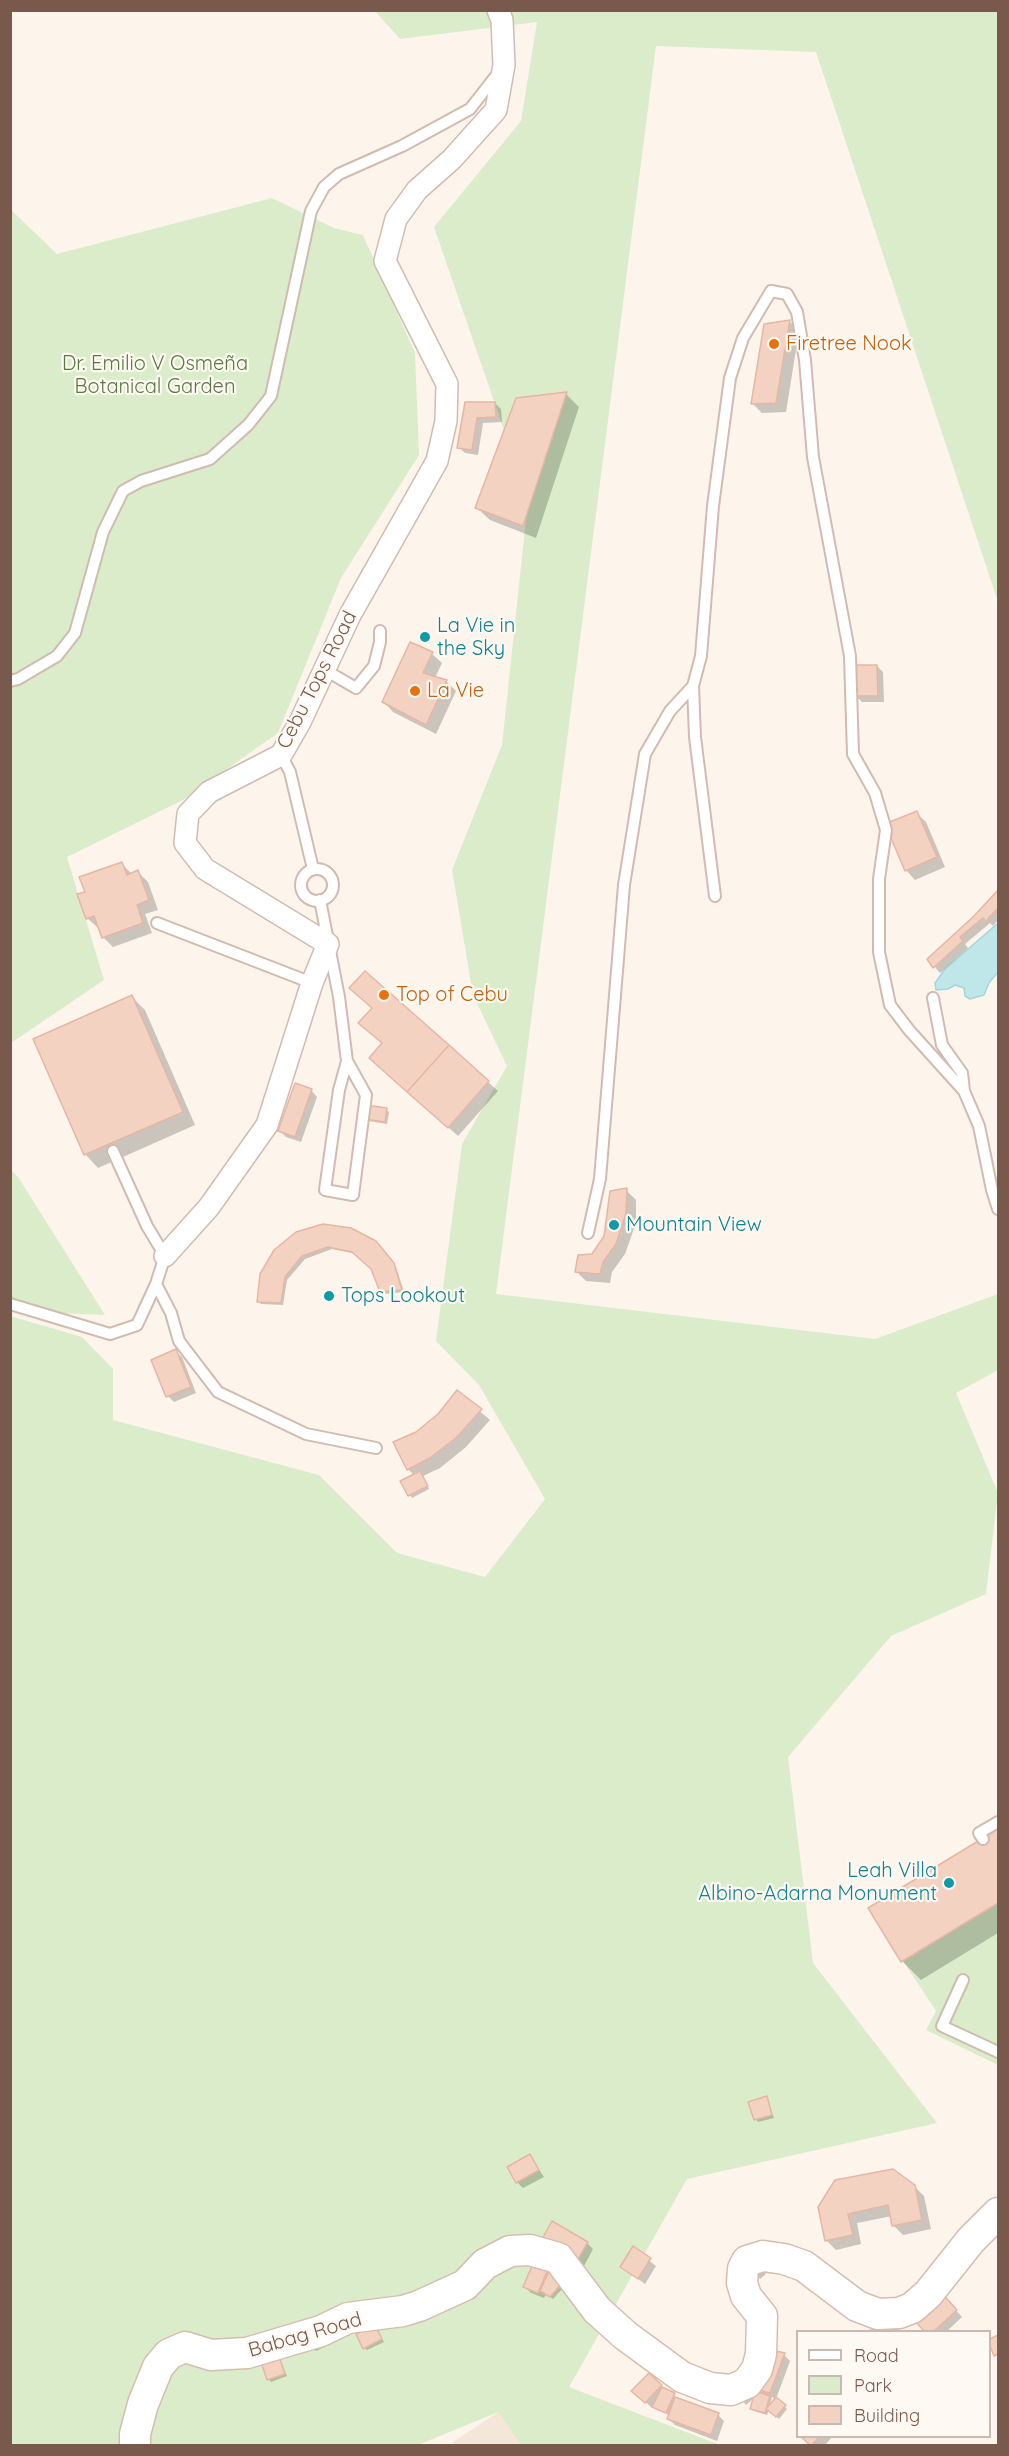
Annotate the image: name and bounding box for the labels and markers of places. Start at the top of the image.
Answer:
place label: Firetree Nook [786,332,912,356]
marker: Firetree Nook [767,337,781,351]
place label: La Vie in the Sky [437,614,515,661]
marker: La Vie in the Sky [418,630,432,644]
place label: La Vie [427,679,484,703]
marker: La Vie [408,684,422,698]
place label: Top of Cebu [396,983,508,1007]
marker: Top of Cebu [377,988,391,1002]
place label: Mountain View [626,1213,762,1237]
marker: Mountain View [607,1218,621,1232]
place label: Tops Lookout [341,1284,465,1308]
marker: Tops Lookout [322,1289,336,1303]
place label: Leah Villa Albino-Adarna Monument [698,1859,937,1906]
marker: Leah Villa Albino-Adarna Monument [942,1876,956,1890]

